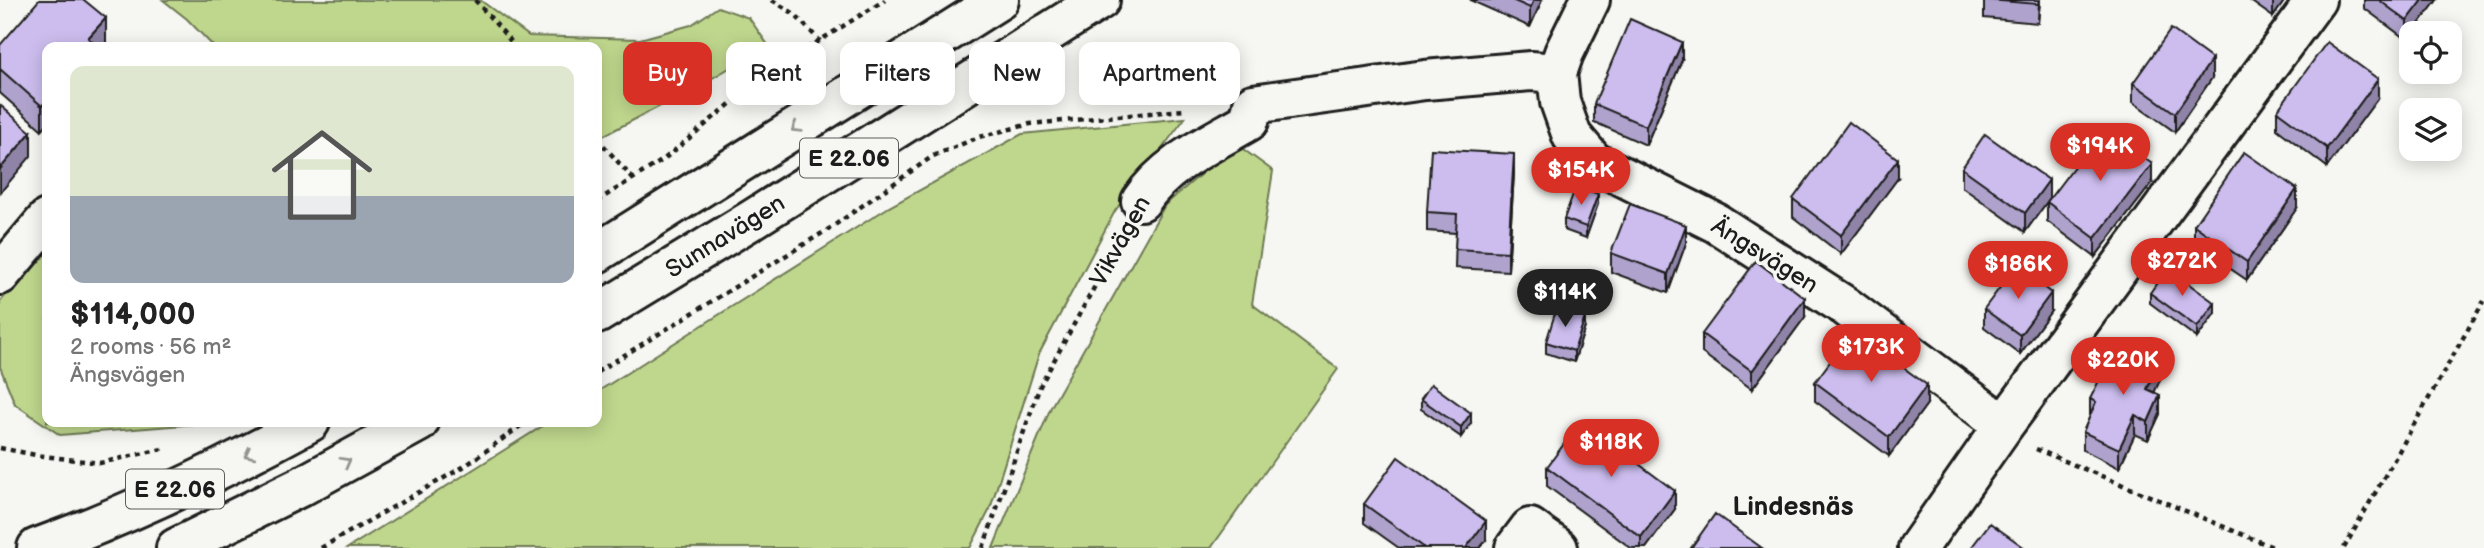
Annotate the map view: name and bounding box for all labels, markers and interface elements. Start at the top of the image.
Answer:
map controls [2399,21,2462,161]
button: locate [2399,21,2462,84]
chip: Buy [623,42,712,105]
chip: Rent [726,42,826,105]
chip: Filters [840,42,955,105]
chip: New [969,42,1065,105]
chip: Apartment [1079,42,1240,105]
button: layers [2399,98,2462,161]
icon: home [259,112,385,238]
one-way arrow [791,120,804,133]
pin: $194K [2051,124,2149,183]
text: $194K [2066,132,2134,160]
road number: E 22.06 [800,139,898,178]
pin: $154K [1532,148,1630,207]
text: $154K [1547,156,1615,184]
street label: Sunnavägen [660,188,790,285]
street label: Vikvägen [1084,191,1157,291]
street label: Ängsvägen [1706,211,1823,300]
pin: $272K [2133,238,2231,298]
pin: $186K [1969,242,2067,301]
text: $272K [2147,247,2217,275]
text: $186K [1984,250,2052,278]
pin: $114K [1516,270,1614,329]
text: $114K [1533,278,1597,306]
text: $114,000 [70,297,195,333]
pin: $173K [1822,324,1920,384]
text: 2 rooms · 56 m² [70,333,232,361]
text: $173K [1838,333,1904,361]
pin: $220K [2074,338,2172,397]
text: $220K [2087,346,2159,374]
text: Ängsvägen [70,361,185,389]
pin: $118K [1562,420,1660,479]
text: $118K [1579,428,1643,456]
one-way arrow [244,446,257,460]
one-way arrow [339,457,351,470]
road number: E 22.06 [126,470,224,509]
district label: Lindesnäs [1732,492,1854,523]

